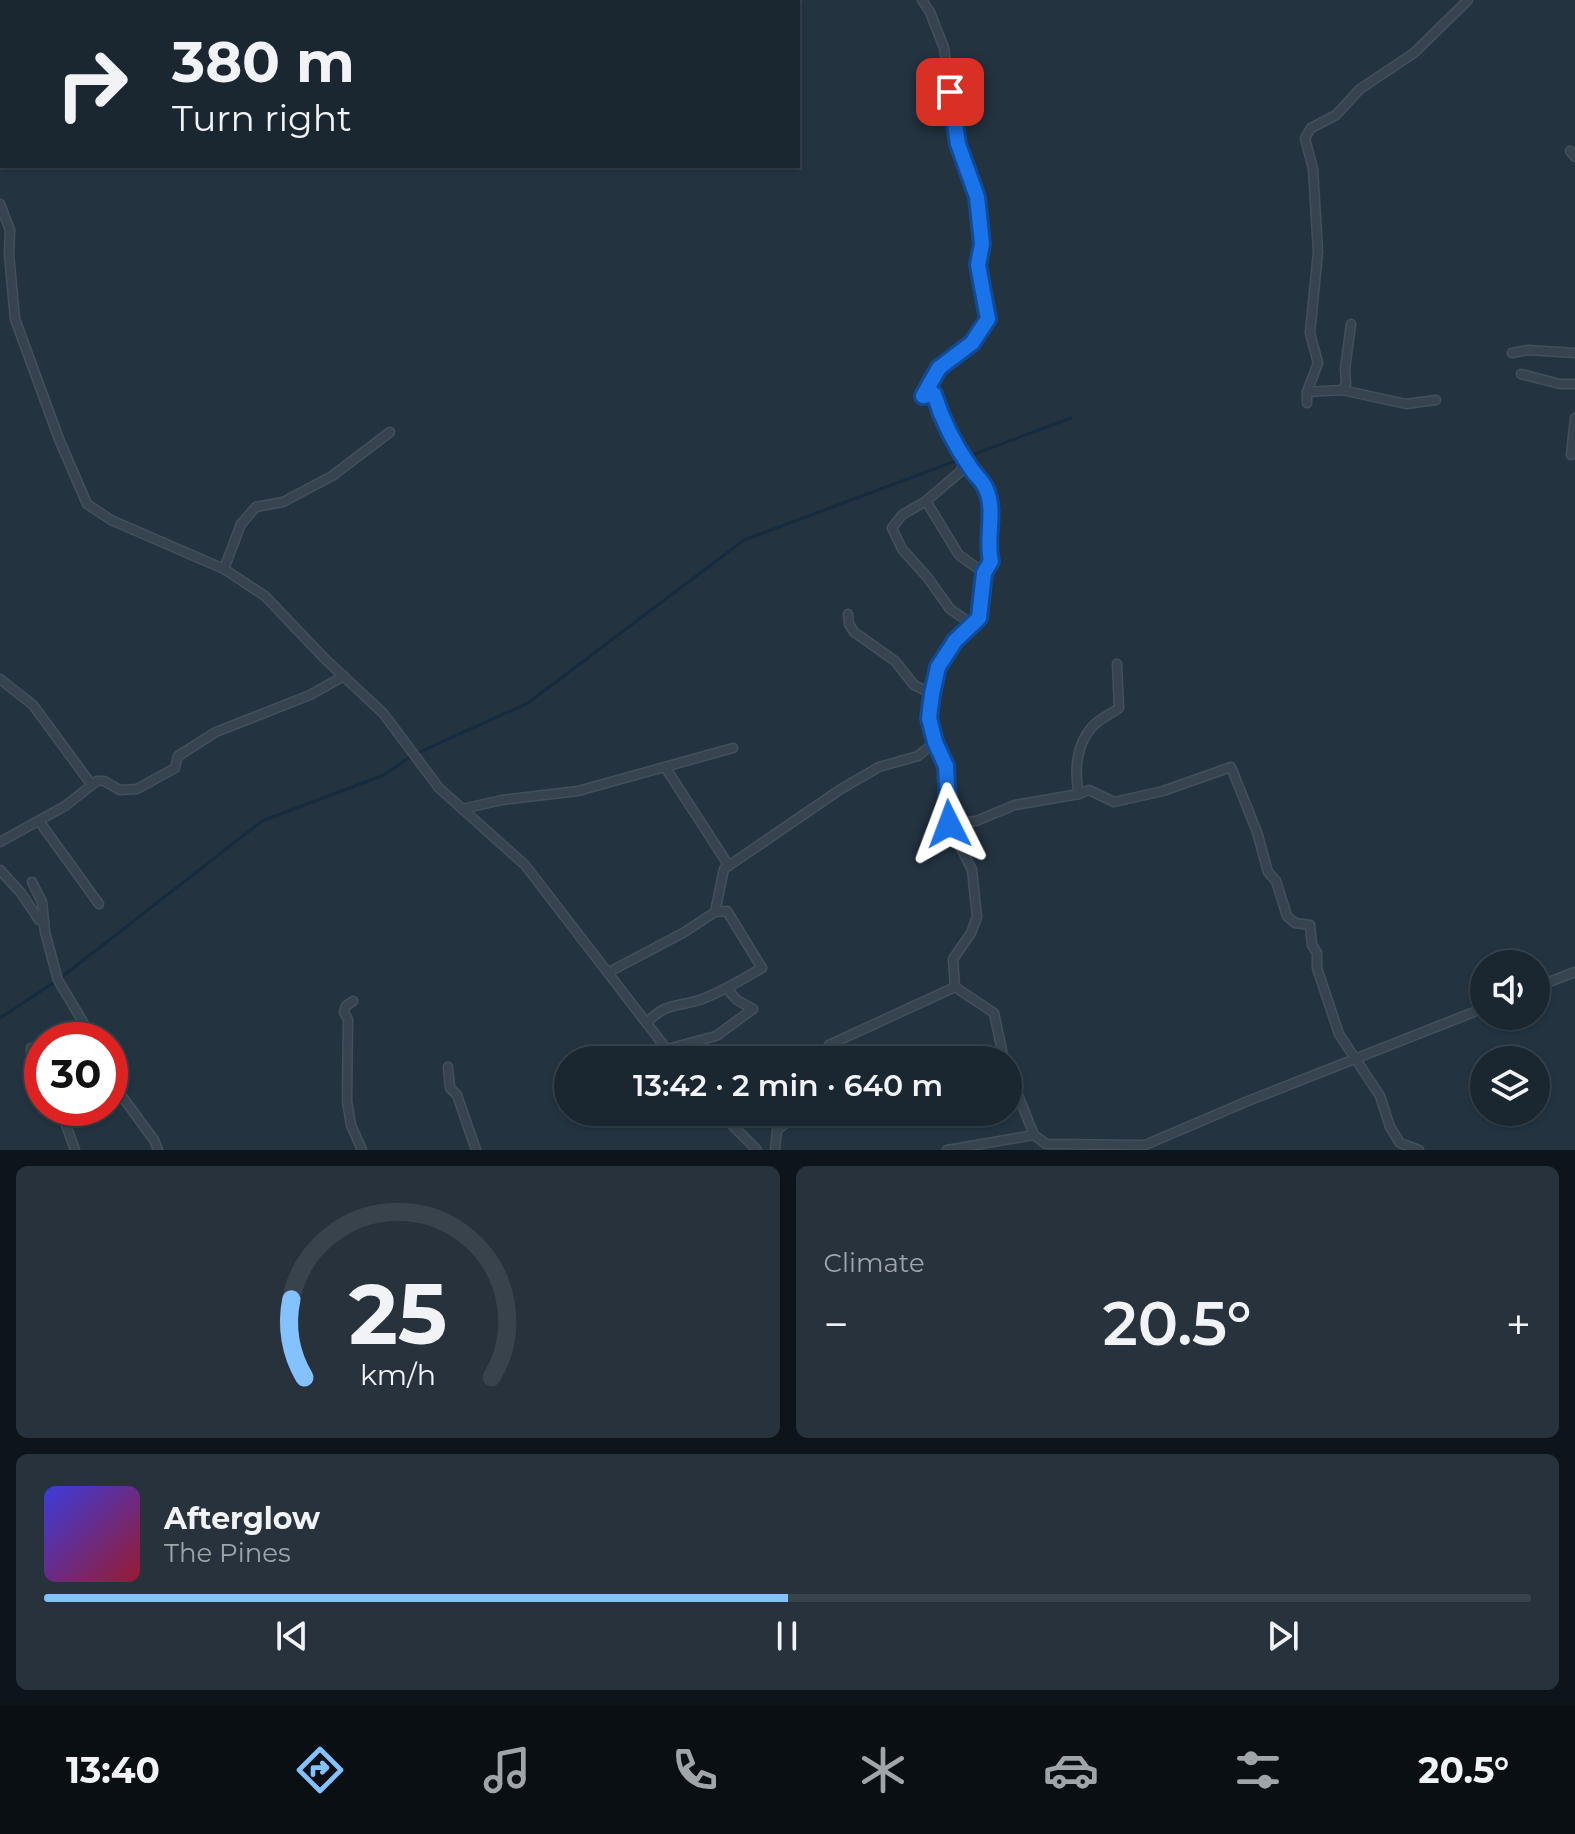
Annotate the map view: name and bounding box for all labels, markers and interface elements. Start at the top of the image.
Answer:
text: 380 m [172,28,355,96]
icon: right [40,32,144,136]
pin [916,58,984,126]
icon: arrive [928,70,972,114]
text: Turn right [172,96,352,140]
position arrow [907,782,991,866]
map controls [1470,950,1550,1126]
button: sound [1470,950,1550,1030]
speed limit sign: 30 [24,1022,128,1126]
button: layers [1470,1046,1550,1126]
text: 13:42 · 2 min · 640 m [633,1067,943,1104]
text: Climate [824,1247,925,1279]
text: 25 [348,1263,447,1365]
text: 20.5° [1103,1287,1252,1360]
text: − [824,1297,849,1351]
text: + [1506,1297,1531,1351]
text: km/h [360,1357,436,1392]
text: Afterglow [164,1500,320,1537]
text: The Pines [164,1537,291,1569]
icon: previous [270,1614,314,1658]
icon: pause [765,1614,809,1658]
icon: next [1261,1614,1305,1658]
icon: directions [292,1742,348,1798]
icon: music [479,1742,535,1798]
icon: phone [667,1742,723,1798]
icon: climate [855,1742,911,1798]
icon: car [1043,1742,1099,1798]
icon: filters [1230,1742,1286,1798]
text: 13:40 [66,1748,160,1792]
text: 20.5° [1418,1748,1509,1792]

